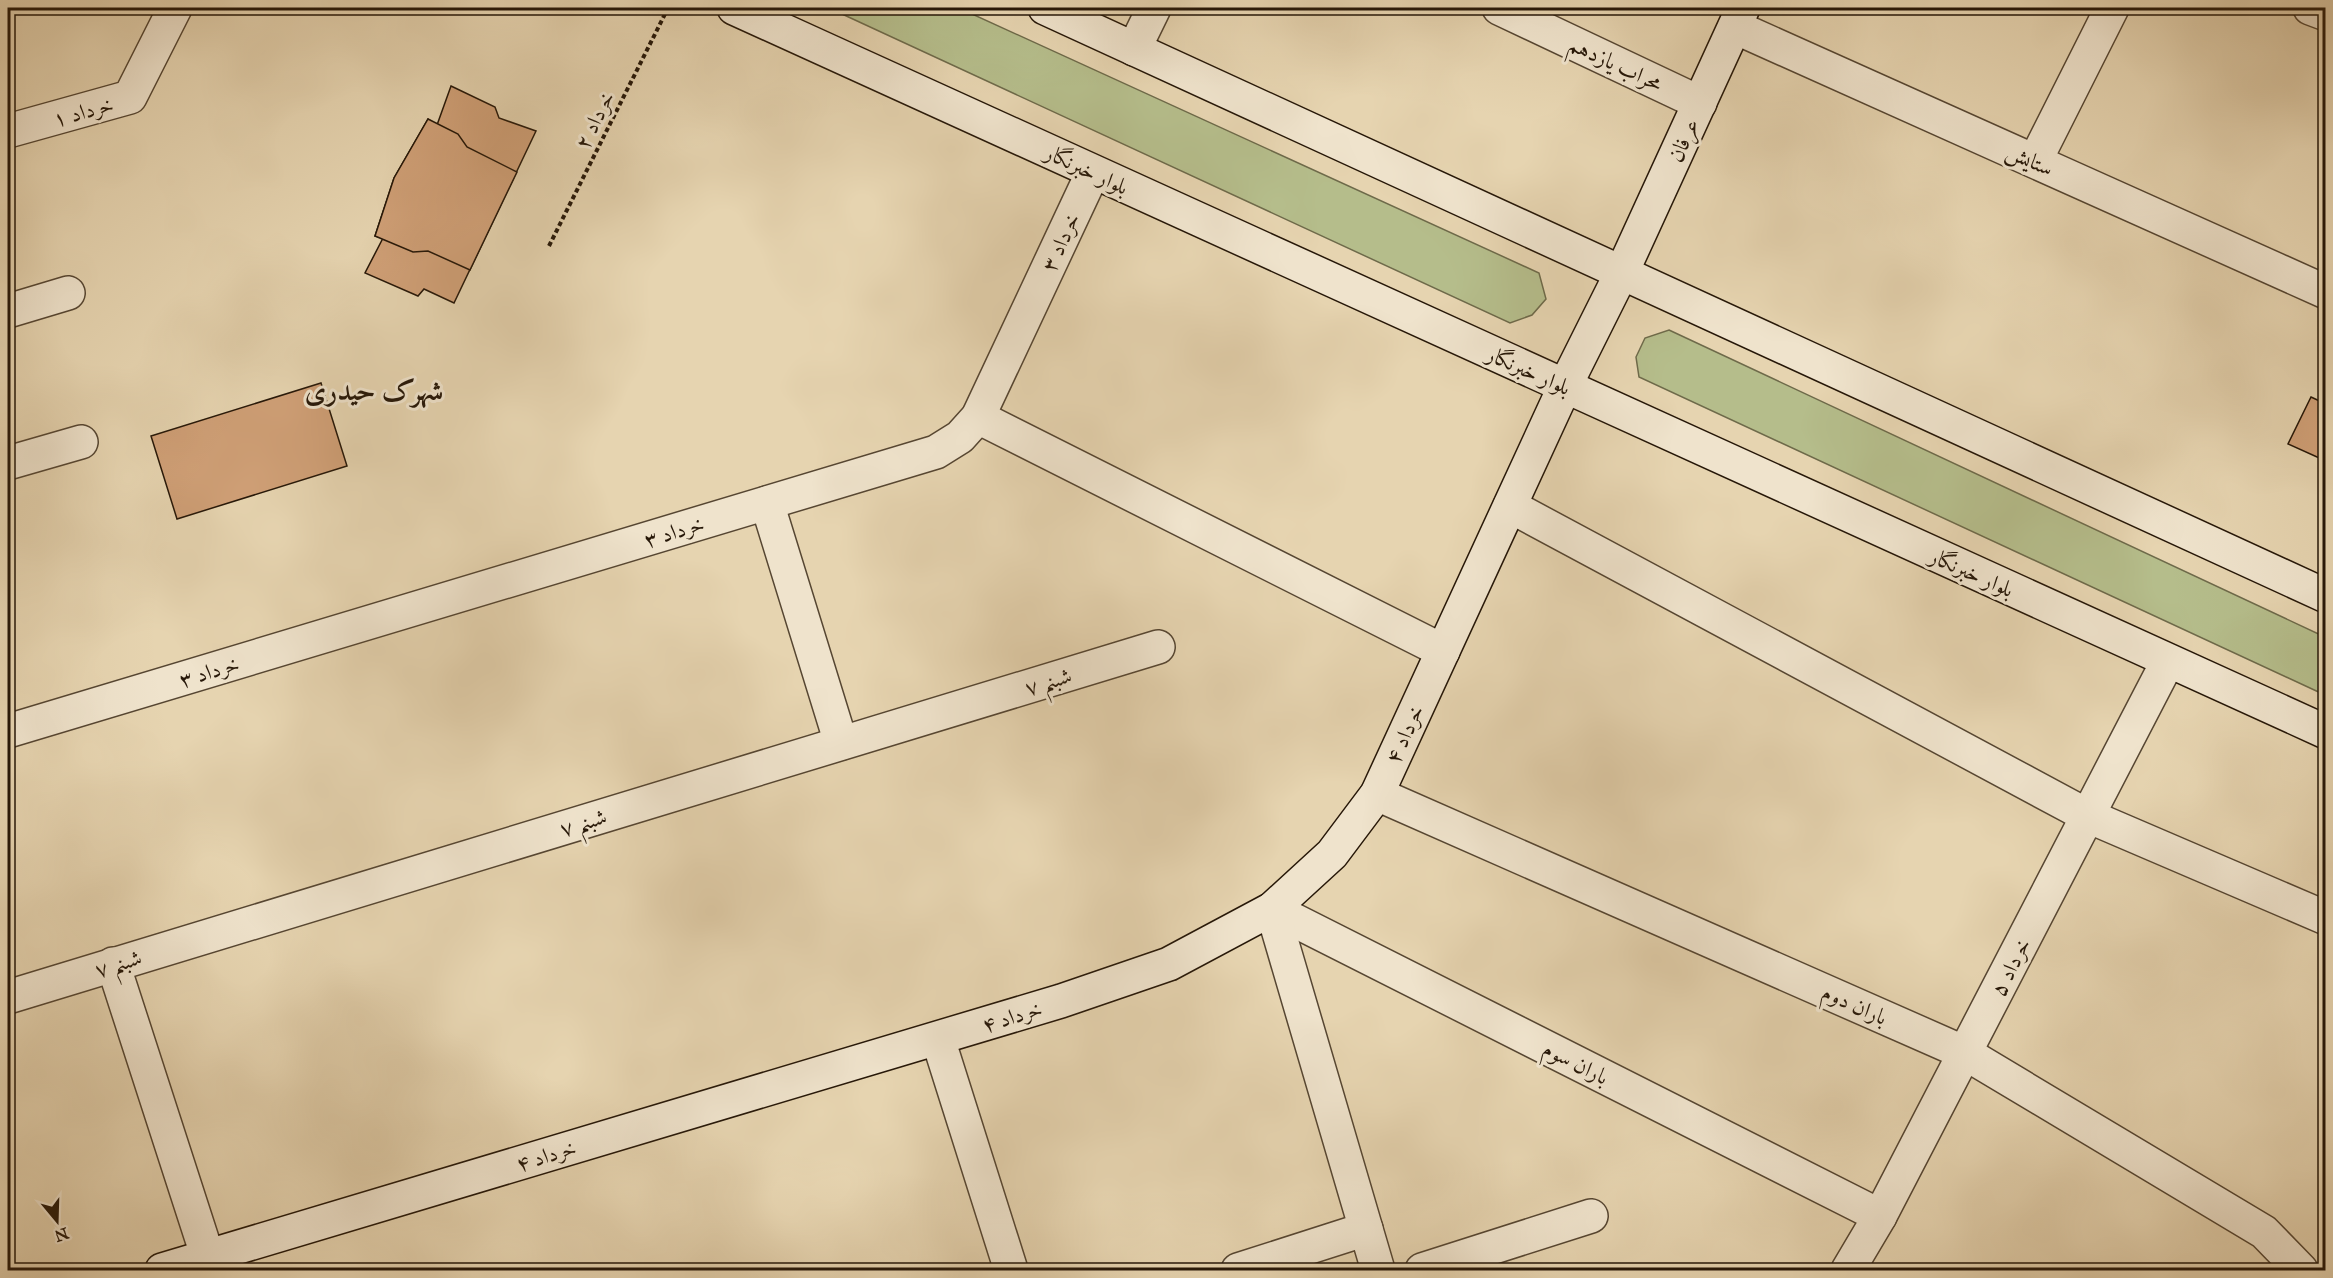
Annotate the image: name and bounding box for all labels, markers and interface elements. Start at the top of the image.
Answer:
street label: محراب یازدهم [1562,30,1667,103]
street label: خرداد ۲ [568,87,620,154]
street label: خرداد ۱ [50,90,116,132]
street label: عرفان [1662,114,1707,167]
street label: ستایش [2001,137,2058,184]
street label: بلوار خبرنگار [1039,138,1133,201]
street label: خرداد ۳ [1035,209,1086,276]
street label: بلوار خبرنگار [1481,339,1575,401]
district label: شهرک حیدری [305,373,443,409]
street label: خرداد ۳ [641,510,708,553]
street label: بلوار خبرنگار [1924,541,2018,603]
street label: خرداد ۳ [176,650,243,693]
street label: شبنم ۷ [1021,662,1077,709]
street label: خرداد ۴ [1379,701,1430,768]
street label: شبنم ۷ [556,803,612,850]
street label: خرداد ۵ [1984,934,2036,1001]
street label: شبنم ۷ [91,944,147,991]
street label: باران دوم [1815,978,1892,1036]
street label: خرداد ۴ [979,995,1046,1038]
street label: باران سوم [1536,1034,1613,1096]
street label: خرداد ۴ [513,1134,580,1177]
north arrow [27,1191,87,1251]
text: N [52,1224,71,1246]

